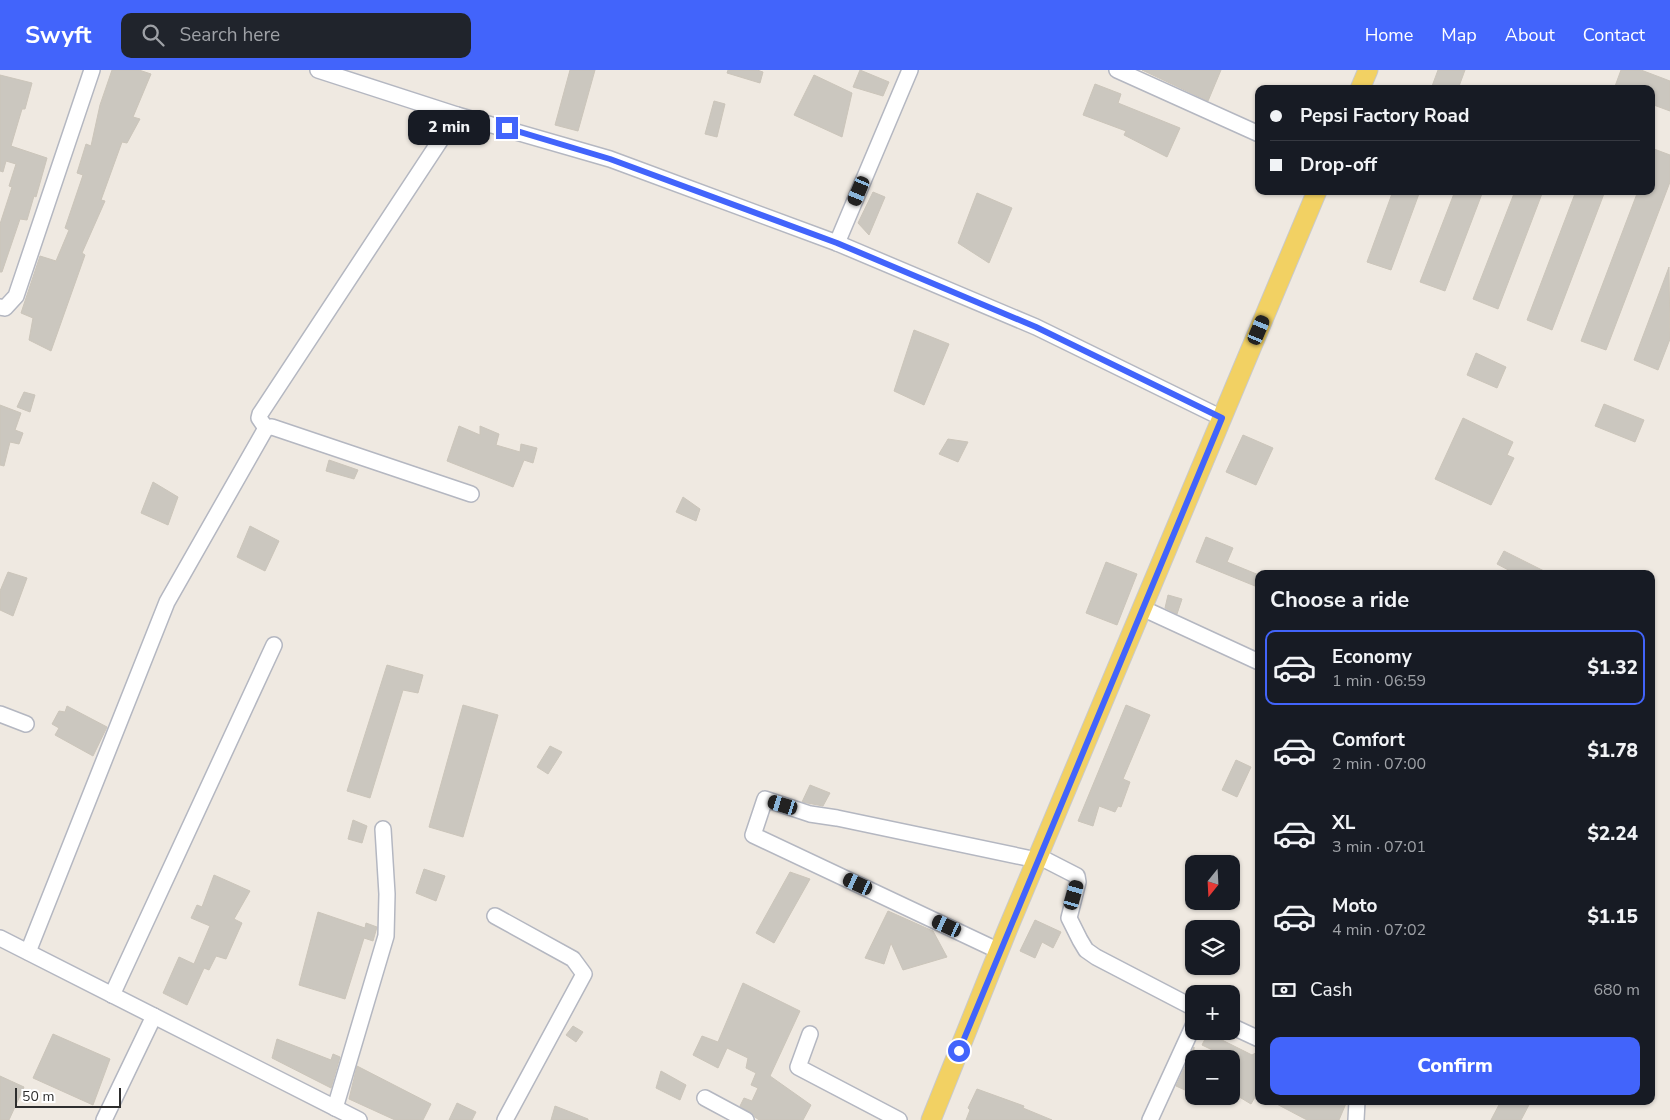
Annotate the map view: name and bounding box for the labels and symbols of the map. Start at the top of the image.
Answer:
callout: 2 min [407,110,490,146]
route end [496,117,518,139]
car [846,174,871,208]
car [1246,313,1271,347]
car [766,793,799,817]
north arrow [1185,855,1240,910]
car [841,871,874,897]
car [1062,879,1085,911]
car [930,913,963,939]
route start [948,1040,970,1062]
scale bar [15,1085,121,1108]

